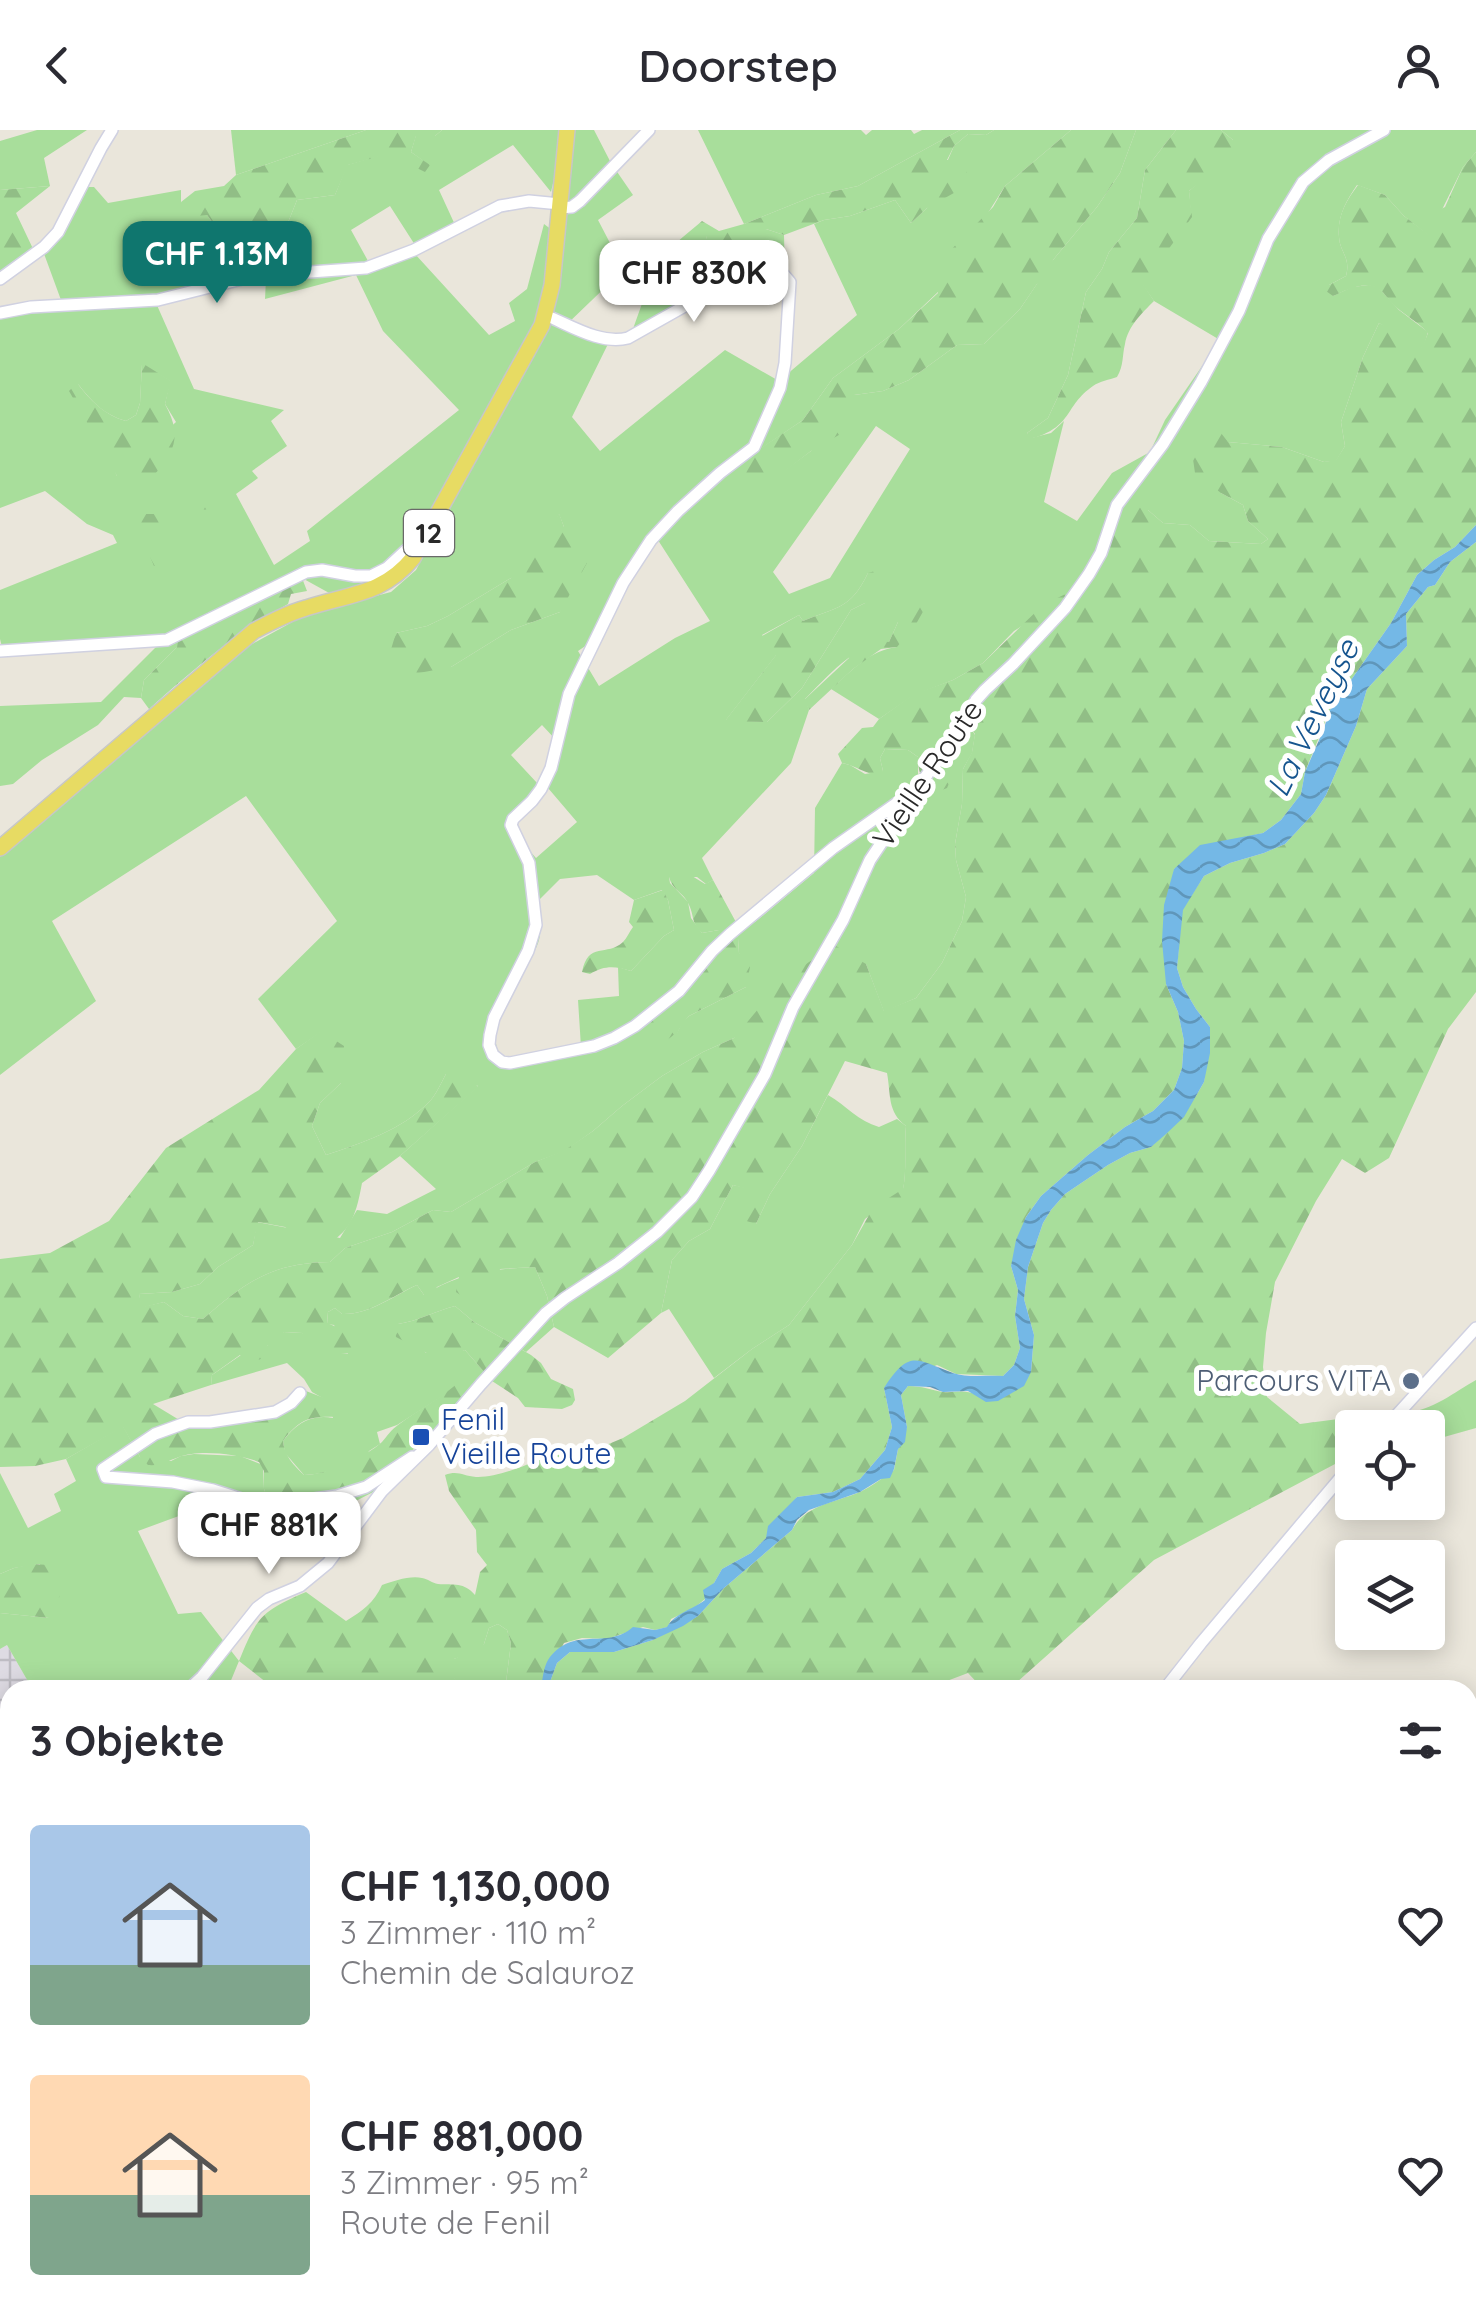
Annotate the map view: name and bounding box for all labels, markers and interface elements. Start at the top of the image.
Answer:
text: Doorstep [638,37,838,93]
icon: back [30,38,85,93]
icon: person [1391,38,1446,93]
pin: CHF 1.13M [103,221,331,306]
text: CHF 1.13M [145,233,289,273]
pin: CHF 830K [591,240,797,325]
text: CHF 830K [621,252,767,292]
road number: 12 [404,510,454,556]
water label: La Veveyse [1257,631,1368,802]
street label: Vieille Route [864,692,991,855]
place label: Parcours VITA [1196,1361,1391,1399]
marker: Parcours VITA [1400,1370,1422,1392]
place label: Fenil Vieille Route [441,1400,612,1472]
map controls [1335,1410,1445,1650]
button: locate [1335,1410,1445,1520]
marker: Fenil Vieille Route [410,1426,432,1448]
pin: CHF 881K [166,1492,372,1577]
text: CHF 881K [200,1504,338,1544]
button: layers [1335,1540,1445,1650]
icon: filters [1393,1713,1448,1768]
text: 3 Objekte [30,1714,225,1767]
text: CHF 1,130,000 [340,1859,610,1912]
icon: home [110,1865,230,1985]
icon: heart [1393,1898,1448,1953]
text: 3 Zimmer · 110 m² [340,1912,596,1952]
text: Chemin de Salauroz [340,1952,635,1992]
text: CHF 881,000 [340,2109,583,2162]
icon: home [110,2115,230,2235]
icon: heart [1393,2148,1448,2203]
text: 3 Zimmer · 95 m² [340,2162,589,2202]
text: Route de Fenil [340,2202,551,2242]

